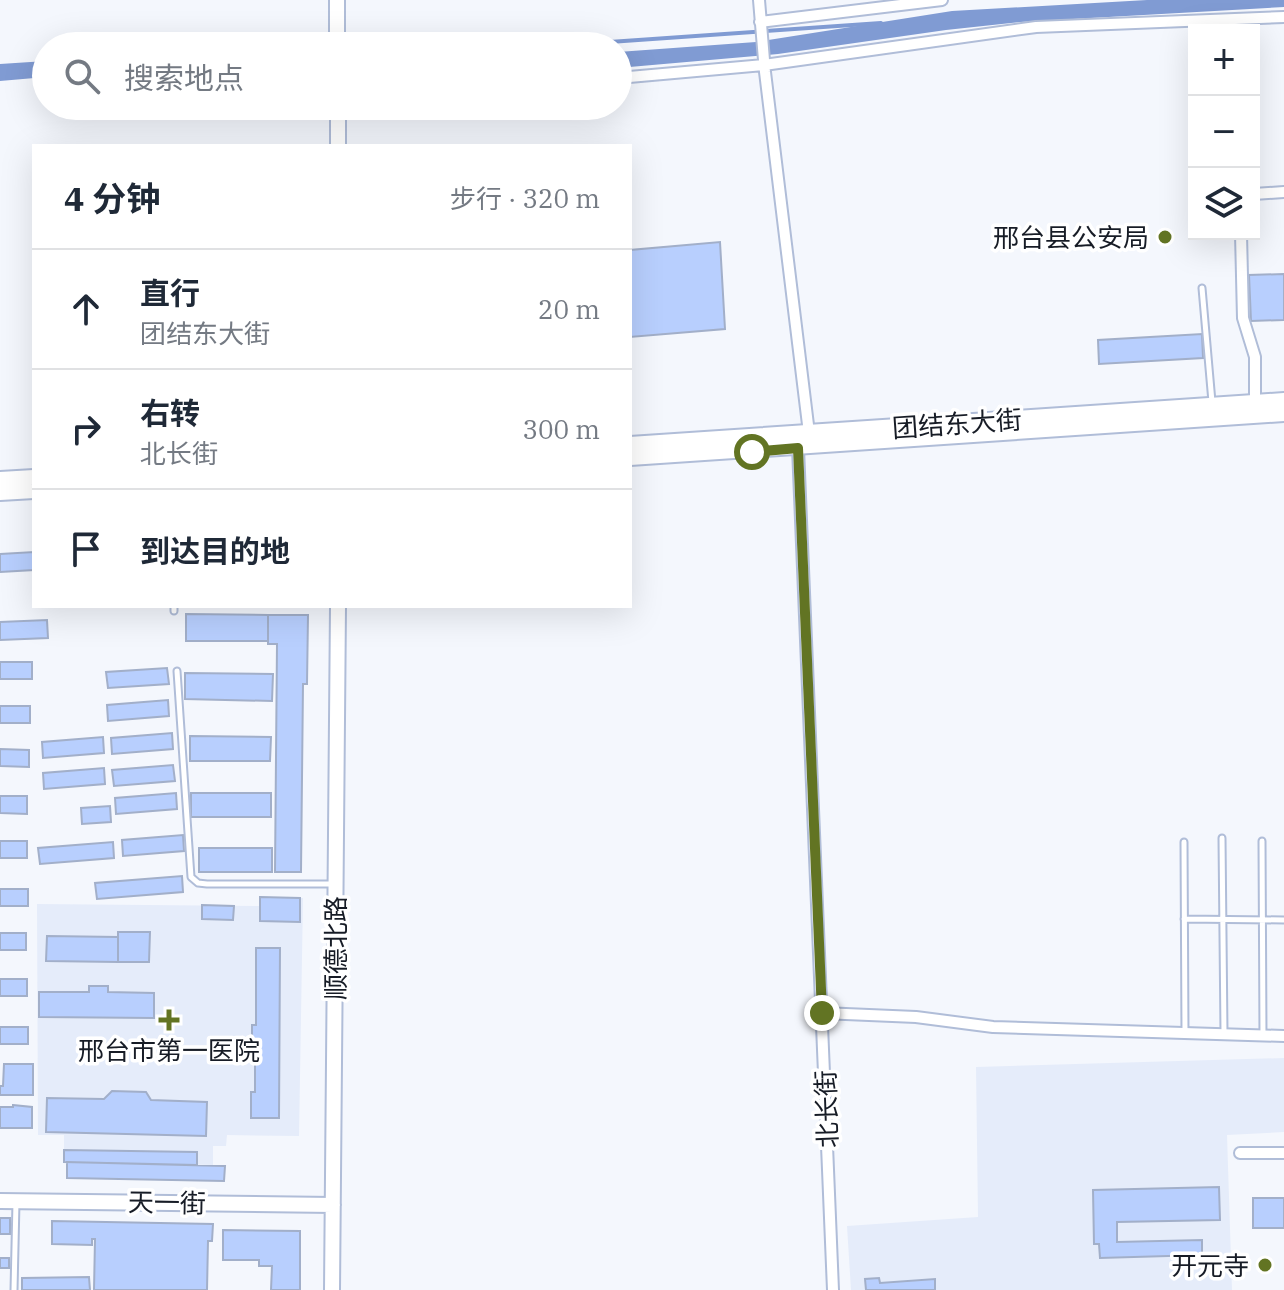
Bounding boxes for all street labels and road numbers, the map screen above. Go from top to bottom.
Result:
street label: 团结东大街 [891,402,1023,444]
street label: 顺德北路 [318,896,352,1000]
street label: 北长街 [808,1069,844,1149]
street label: 天一街 [128,1184,206,1220]

